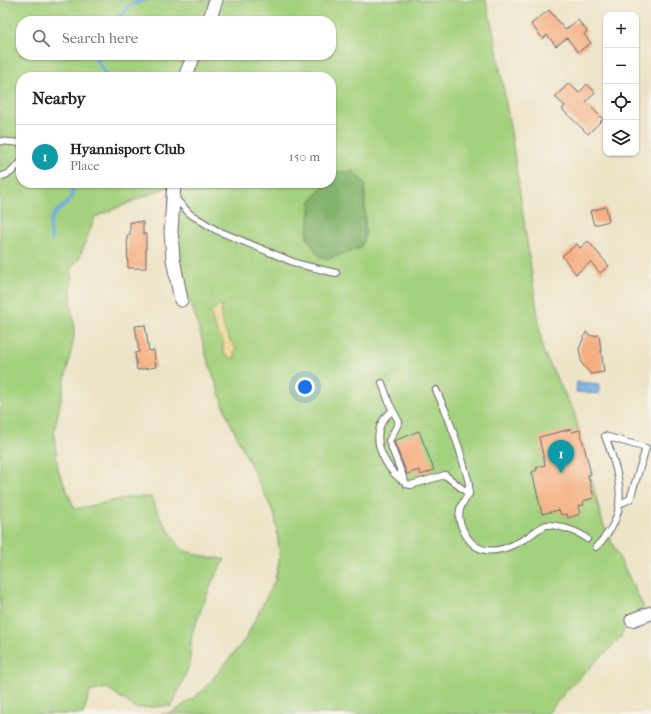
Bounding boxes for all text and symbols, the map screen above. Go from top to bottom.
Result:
map controls [603,12,639,156]
button: + [603,12,639,48]
search box [16,16,336,60]
icon: search [30,27,52,49]
text: Search here [62,29,138,47]
button: − [603,48,639,84]
button: locate [603,84,639,120]
text: Nearby [32,88,86,108]
button: layers [603,120,639,156]
text: Hyannisport Club [70,140,185,158]
text: 1 [43,149,47,164]
text: 150 m [289,149,320,164]
text: Place [70,158,100,173]
your location [295,377,315,397]
pin: 1 [548,440,574,473]

